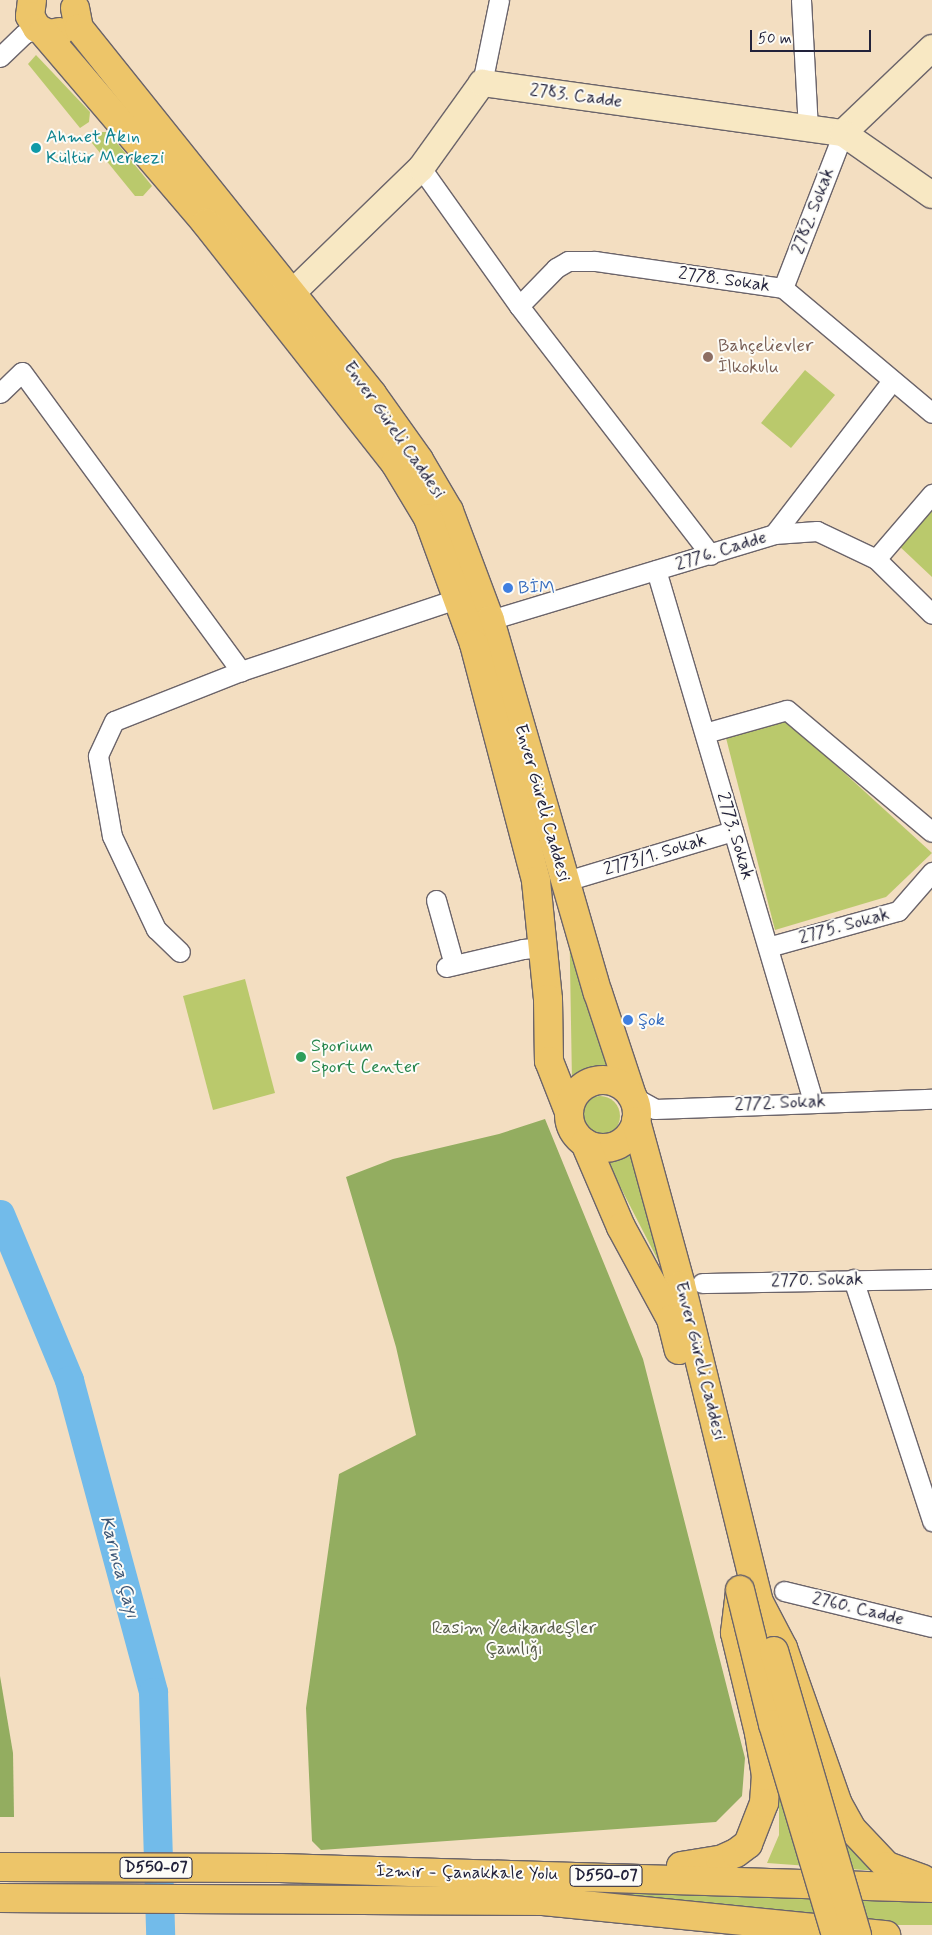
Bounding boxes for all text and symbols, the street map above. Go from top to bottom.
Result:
scale bar [752,20,873,52]
text: 50 m [758,29,792,49]
street label: 2783. Cadde [528,79,624,113]
place label: Ahmet Akın Kültür Merkezi [46,127,161,170]
marker: Ahmet Akın Kültür Merkezi [30,142,42,154]
street label: 2782. Sokak [787,165,839,257]
street label: 2778. Sokak [677,263,771,297]
place label: Bahçelievler İlkokulu [718,336,813,378]
marker: Bahçelievler İlkokulu [702,351,714,363]
street label: Enver Güreli Caddesi [338,357,450,503]
street label: 2776. Cadde [673,527,769,575]
place label: BİM [518,577,555,599]
marker: BİM [502,582,514,594]
street label: Enver Güreli Caddesi [509,722,575,884]
street label: 2773. Sokak [711,790,759,882]
street label: 2773/1. Sokak [601,829,709,881]
street label: 2775. Sokak [796,904,892,948]
place label: Şok [638,1009,665,1031]
marker: Şok [622,1014,634,1026]
place label: Sporium Sport Center [311,1036,416,1078]
marker: Sporium Sport Center [295,1051,307,1063]
street label: 2772. Sokak [734,1091,826,1115]
street label: 2770. Sokak [771,1268,863,1292]
street label: Enver Güreli Caddesi [670,1279,730,1443]
water label: Karınca Çayı [94,1513,144,1621]
street label: 2760. Cadde [810,1587,906,1631]
park label: Rasim Yedikardeşler Çamlığı [430,1618,598,1660]
road number: D550-07 [118,1855,194,1882]
street label: İzmir - Çanakkale Yolu [376,1861,558,1885]
road number: D550-07 [568,1862,644,1890]

